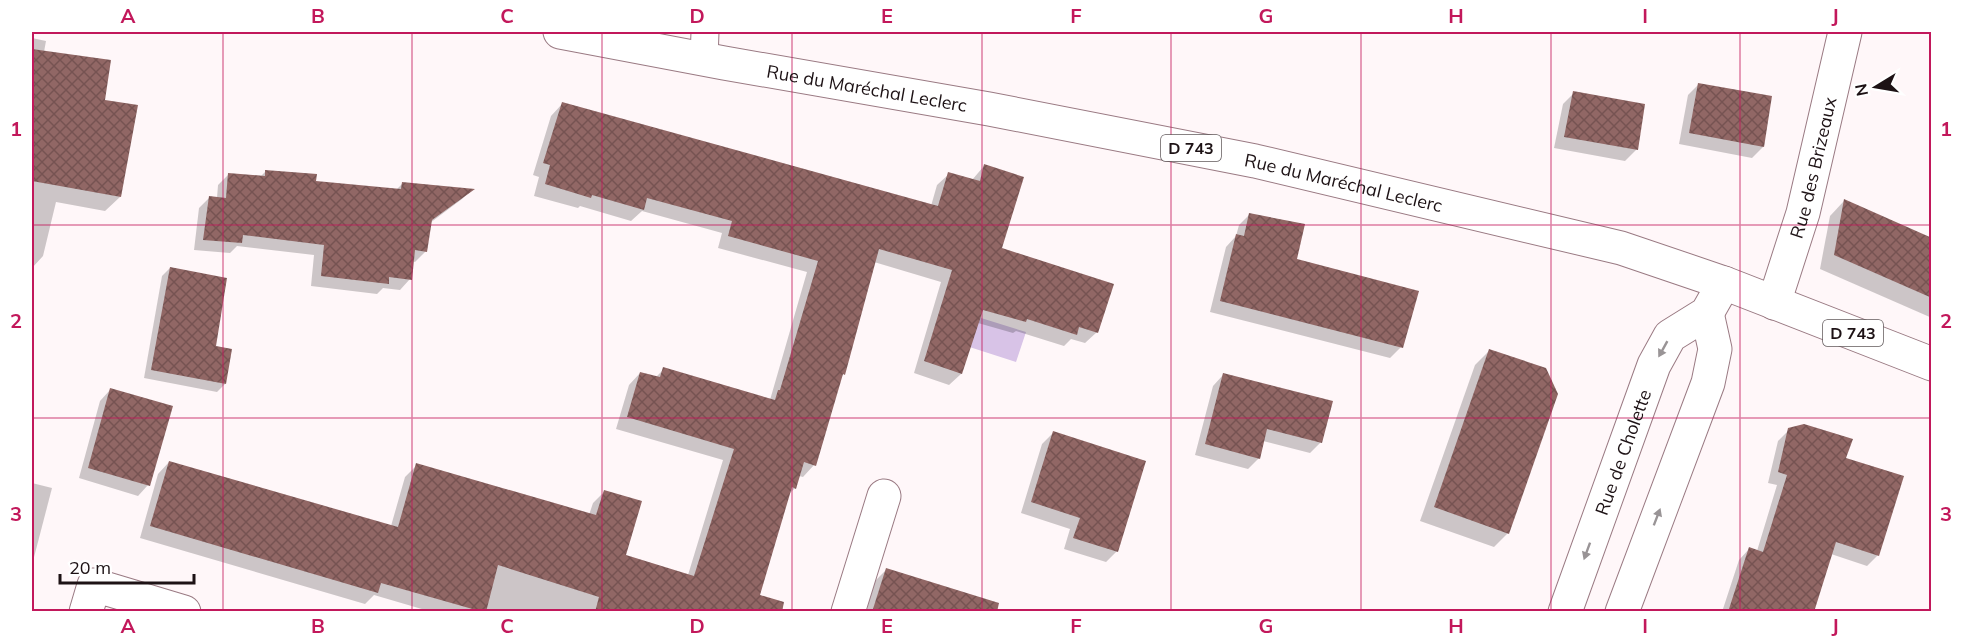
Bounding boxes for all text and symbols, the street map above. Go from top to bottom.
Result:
text: A [121,3,136,28]
text: B [311,3,325,28]
text: C [500,3,514,28]
text: D [689,3,705,28]
text: E [881,3,893,28]
text: F [1070,3,1082,28]
text: G [1259,3,1273,28]
text: H [1448,3,1464,28]
text: I [1642,3,1648,28]
text: J [1831,3,1839,28]
north arrow [1846,57,1906,117]
street label: Rue du Maréchal Leclerc [765,59,969,117]
text: N [1850,82,1872,98]
street label: Rue des Brizeaux [1784,94,1841,241]
text: 1 [10,116,22,141]
text: 1 [1940,116,1952,141]
road number: D 743 [1161,135,1221,161]
street label: Rue du Maréchal Leclerc [1243,148,1445,217]
text: 2 [10,308,22,333]
text: 2 [1940,308,1952,333]
road number: D 743 [1823,320,1883,346]
one-way arrow [1658,341,1668,358]
street label: Rue de Cholette [1589,386,1656,518]
text: 3 [10,501,22,526]
text: 3 [1940,501,1952,526]
one-way arrow [1653,508,1663,526]
one-way arrow [1581,542,1591,560]
scale bar [60,547,194,585]
text: 20 m [69,556,111,579]
text: A [121,613,136,638]
text: B [311,613,325,638]
text: C [500,613,514,638]
text: D [689,613,705,638]
text: E [881,613,893,638]
text: F [1070,613,1082,638]
text: G [1259,613,1273,638]
text: H [1448,613,1464,638]
text: I [1642,613,1648,638]
text: J [1831,613,1839,638]

